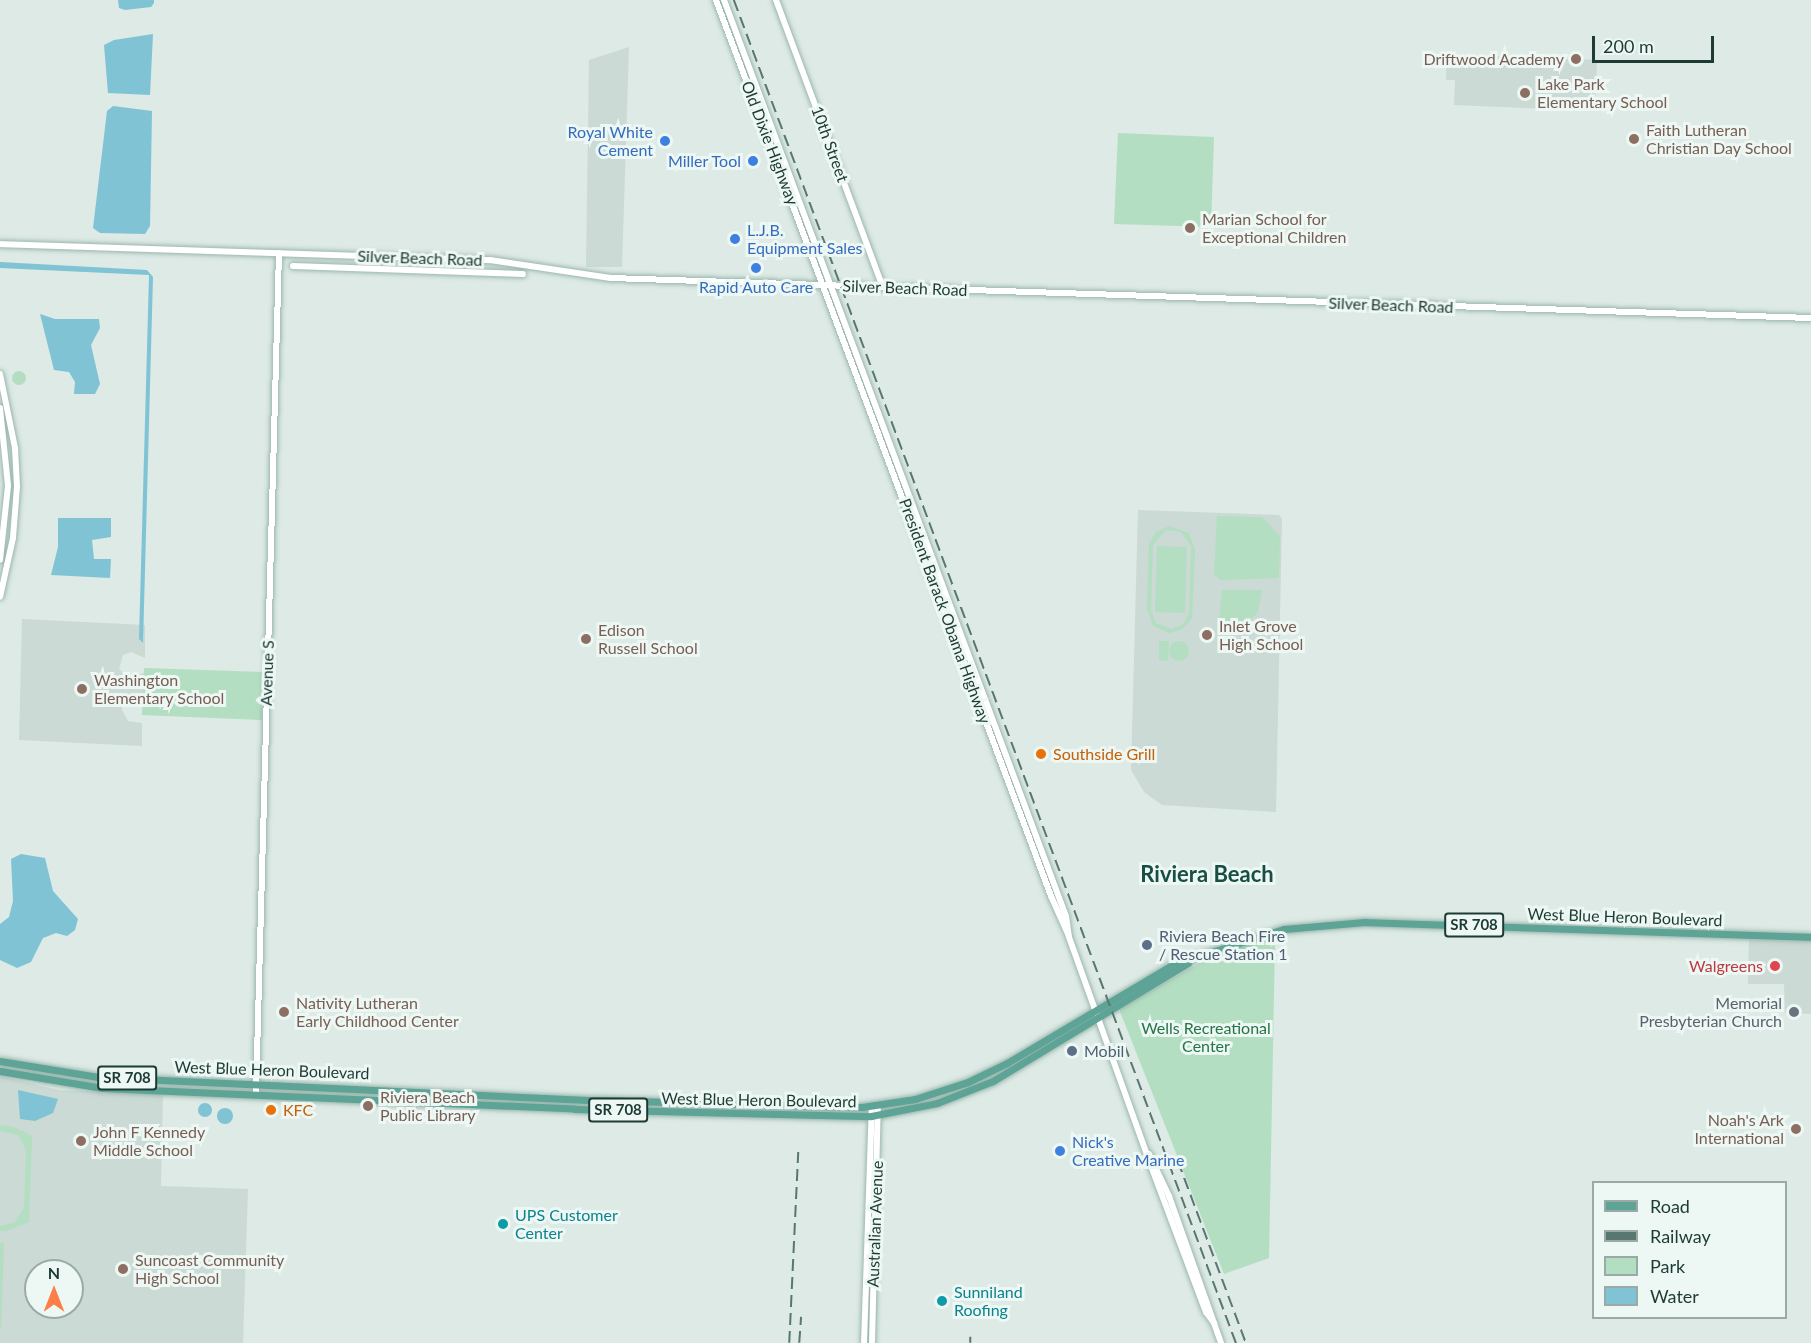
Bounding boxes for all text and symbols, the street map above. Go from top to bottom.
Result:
scale bar [1595,24,1716,62]
text: 200 m [1603,35,1654,57]
place label: Driftwood Academy [1423,49,1564,69]
marker: Driftwood Academy [1569,52,1583,66]
place label: Lake Park Elementary School [1537,74,1668,112]
street label: Old Dixie Highway [738,78,802,208]
marker: Lake Park Elementary School [1518,86,1532,100]
street label: 10th Street [807,103,853,185]
place label: Faith Lutheran Christian Day School [1646,120,1792,158]
place label: Royal White Cement [567,122,653,160]
marker: Faith Lutheran Christian Day School [1627,132,1641,146]
marker: Royal White Cement [658,134,672,148]
place label: Miller Tool [667,151,741,171]
marker: Miller Tool [746,154,760,168]
place label: Marian School for Exceptional Children [1202,209,1346,247]
place label: L.J.B. Equipment Sales [747,220,863,258]
marker: Marian School for Exceptional Children [1183,221,1197,235]
marker: L.J.B. Equipment Sales [728,232,742,246]
street label: Silver Beach Road [357,246,483,270]
marker: Rapid Auto Care [749,261,763,275]
street label: Silver Beach Road [842,276,968,300]
place label: Rapid Auto Care [699,277,813,297]
street label: Silver Beach Road [1328,293,1454,317]
street label: President Barack Obama Highway [895,496,995,726]
place label: Inlet Grove High School [1219,616,1303,654]
place label: Edison Russell School [598,620,698,658]
marker: Inlet Grove High School [1200,628,1214,642]
marker: Edison Russell School [579,632,593,646]
street label: Avenue S [256,640,278,706]
place label: Washington Elementary School [94,670,225,708]
marker: Washington Elementary School [75,682,89,696]
place label: Southside Grill [1053,744,1155,764]
marker: Southside Grill [1034,747,1048,761]
district label: Riviera Beach [1140,861,1274,887]
street label: West Blue Heron Boulevard [1527,904,1723,930]
road number: SR 708 [1444,913,1504,937]
place label: Riviera Beach Fire / Rescue Station 1 [1159,926,1287,964]
marker: Riviera Beach Fire / Rescue Station 1 [1140,938,1154,952]
place label: Walgreens [1689,956,1763,976]
marker: Walgreens [1768,959,1782,973]
place label: Nativity Lutheran Early Childhood Center [296,993,459,1031]
place label: Memorial Presbyterian Church [1639,993,1782,1031]
marker: Nativity Lutheran Early Childhood Center [277,1005,291,1019]
marker: Memorial Presbyterian Church [1787,1005,1801,1019]
park label: Wells Recreational Center [1141,1018,1271,1056]
place label: Mobil [1084,1041,1124,1061]
marker: Mobil [1065,1044,1079,1058]
street label: West Blue Heron Boulevard [174,1057,370,1083]
road number: SR 708 [97,1066,157,1090]
place label: Riviera Beach Public Library [380,1087,476,1125]
street label: West Blue Heron Boulevard [661,1089,857,1111]
road number: SR 708 [588,1098,648,1122]
marker: Riviera Beach Public Library [361,1099,375,1113]
place label: KFC [283,1100,313,1120]
marker: KFC [264,1103,278,1117]
place label: Noah's Ark International [1694,1110,1784,1148]
place label: John F Kennedy Middle School [93,1122,206,1160]
marker: Noah's Ark International [1789,1122,1803,1136]
place label: Nick's Creative Marine [1072,1132,1184,1170]
marker: John F Kennedy Middle School [74,1134,88,1148]
marker: Nick's Creative Marine [1053,1144,1067,1158]
street label: Australian Avenue [863,1160,887,1288]
legend [1592,1181,1787,1319]
text: Road [1650,1195,1690,1217]
place label: UPS Customer Center [515,1205,618,1243]
marker: UPS Customer Center [496,1217,510,1231]
text: Railway [1650,1225,1711,1247]
place label: Suncoast Community High School [135,1250,284,1288]
text: Park [1650,1255,1685,1277]
north arrow [24,1259,84,1319]
marker: Suncoast Community High School [116,1262,130,1276]
text: N [48,1263,60,1282]
place label: Sunniland Roofing [954,1282,1023,1320]
text: Water [1650,1285,1699,1307]
marker: Sunniland Roofing [935,1294,949,1308]

